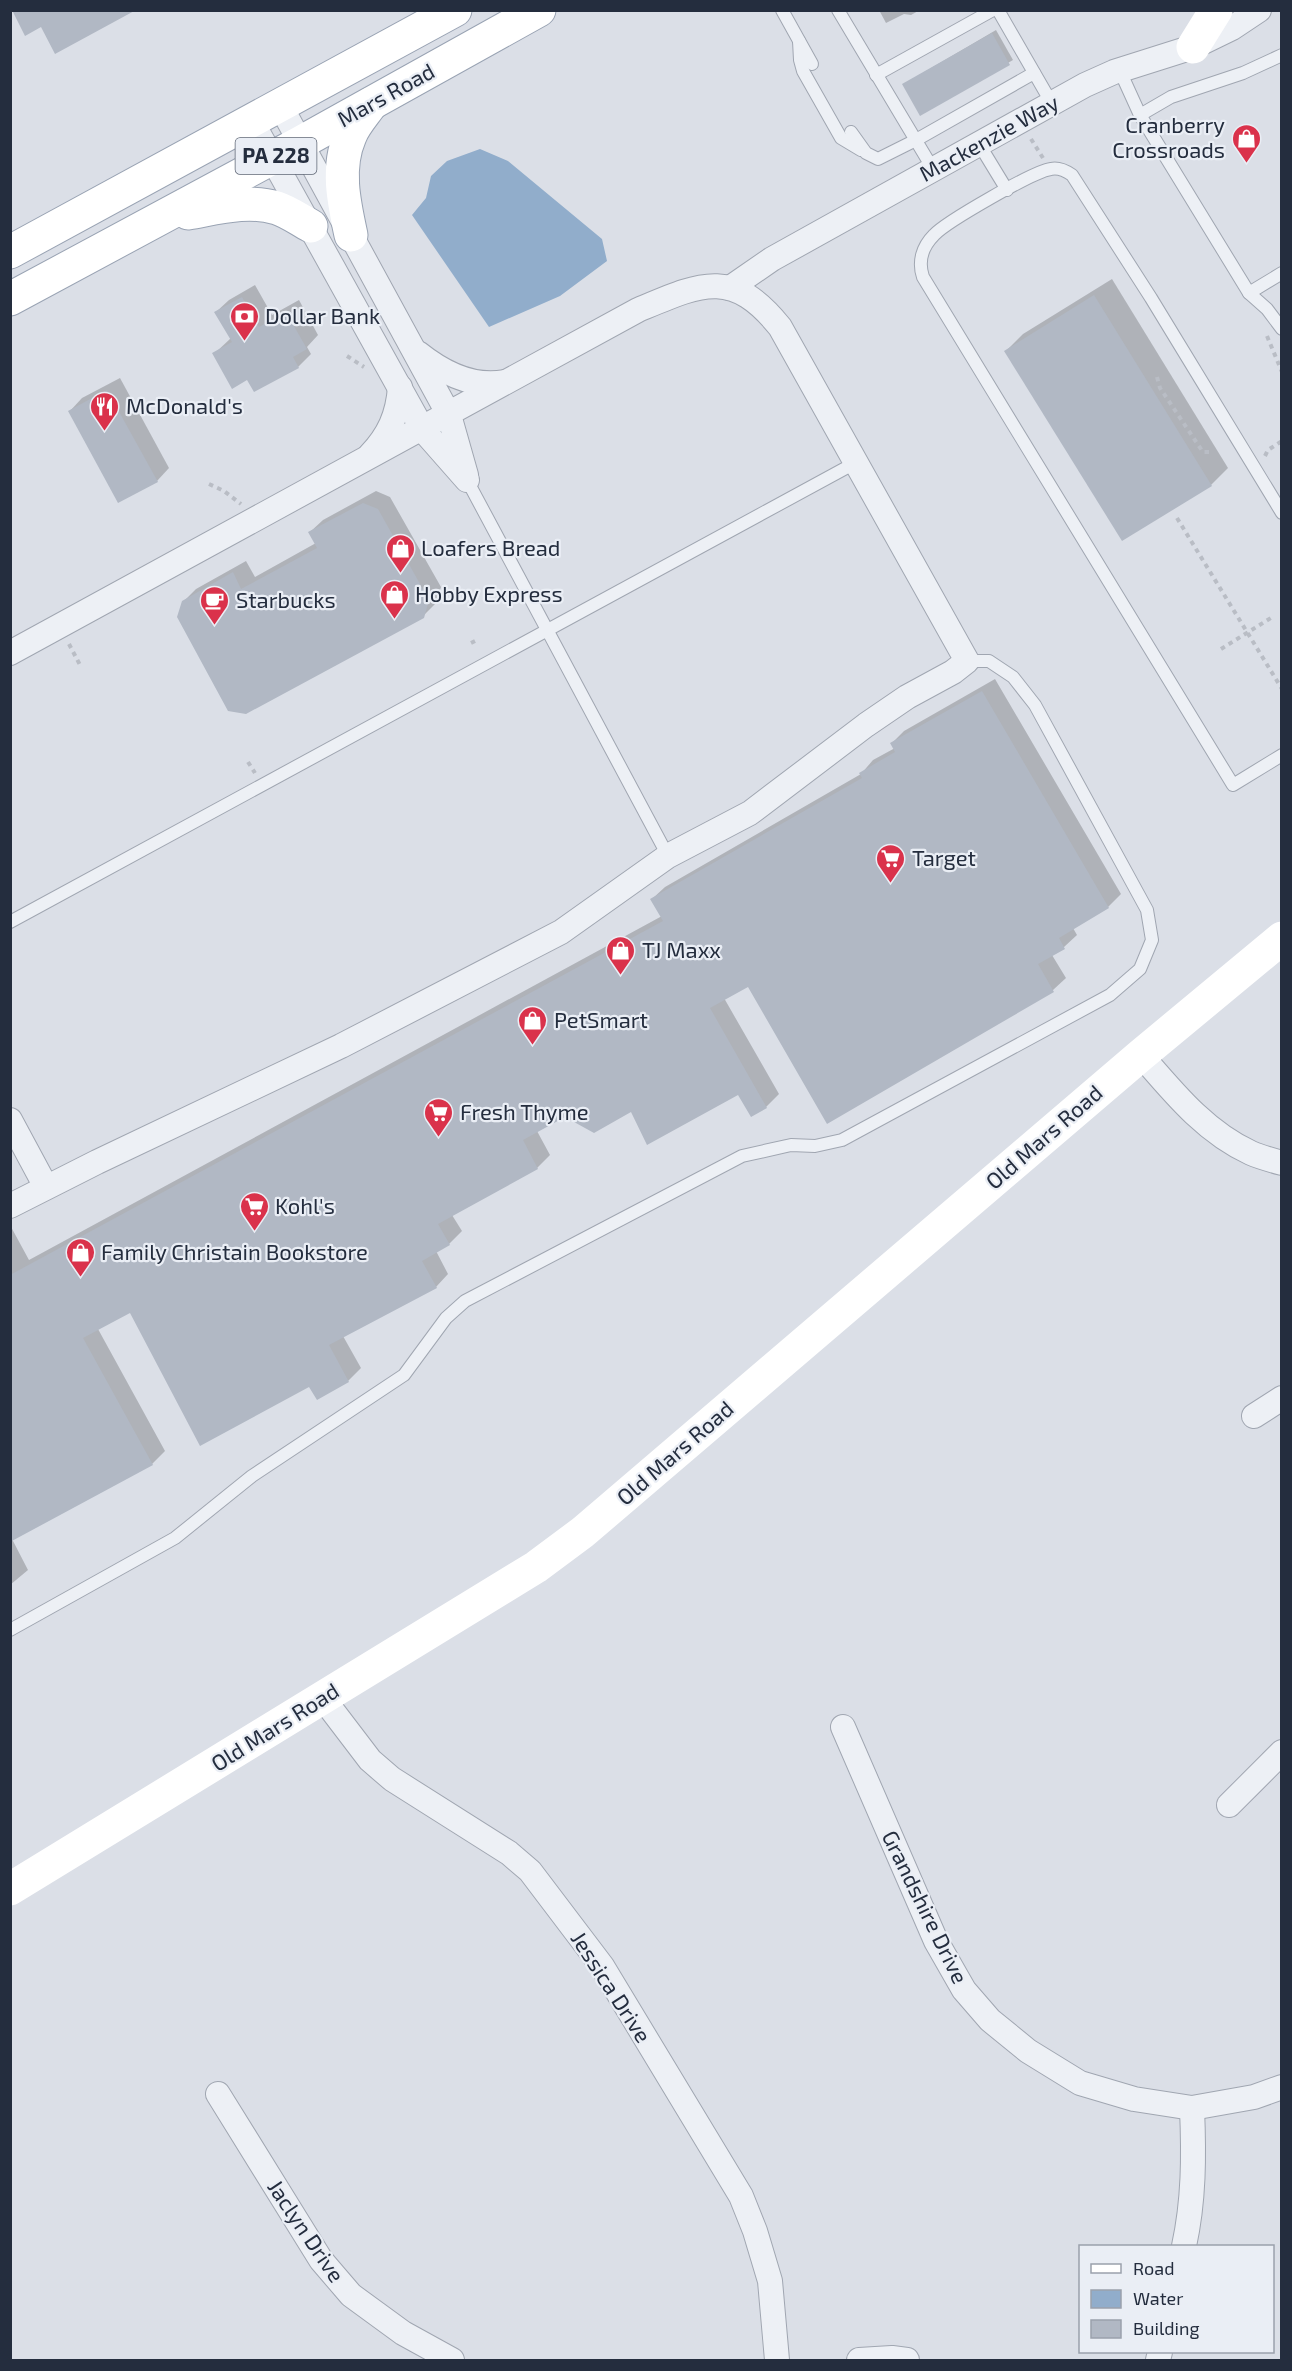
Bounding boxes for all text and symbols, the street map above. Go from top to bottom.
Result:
street label: Mars Road [332,57,439,131]
street label: Mackenzie Way [914,88,1063,186]
place label: Cranberry Crossroads [1112,111,1225,162]
shop icon: Cranberry Crossroads [1230,122,1262,164]
road number: PA 228 [236,138,316,174]
bank icon: Dollar Bank [228,300,260,342]
place label: Dollar Bank [265,302,380,328]
restaurant icon: McDonald's [89,390,121,432]
place label: McDonald's [126,392,243,418]
shop icon: Loafers Bread [384,532,416,574]
place label: Loafers Bread [421,534,560,560]
shop icon: Hobby Express [378,578,410,620]
place label: Hobby Express [415,580,563,606]
cafe icon: Starbucks [199,584,231,626]
place label: Starbucks [236,586,336,612]
supermarket icon: Target [875,842,907,884]
place label: Target [912,844,976,870]
shop icon: TJ Maxx [605,934,637,976]
place label: TJ Maxx [642,936,721,962]
shop icon: PetSmart [517,1004,549,1046]
place label: PetSmart [554,1006,648,1032]
street label: Old Mars Road [980,1079,1107,1194]
supermarket icon: Fresh Thyme [423,1096,455,1138]
place label: Fresh Thyme [460,1098,588,1124]
supermarket icon: Kohl's [238,1190,270,1232]
place label: Kohl's [275,1192,335,1218]
shop icon: Family Christain Bookstore [64,1236,96,1278]
place label: Family Christain Bookstore [101,1238,368,1264]
street label: Old Mars Road [611,1395,738,1510]
street label: Old Mars Road [206,1677,343,1776]
street label: Grandshire Drive [878,1826,974,1987]
street label: Jessica Drive [566,1926,657,2047]
street label: Jaclyn Drive [263,2174,351,2287]
legend [1079,2245,1274,2353]
text: Road [1133,2257,1174,2279]
text: Water [1133,2287,1183,2309]
text: Building [1133,2317,1200,2339]

